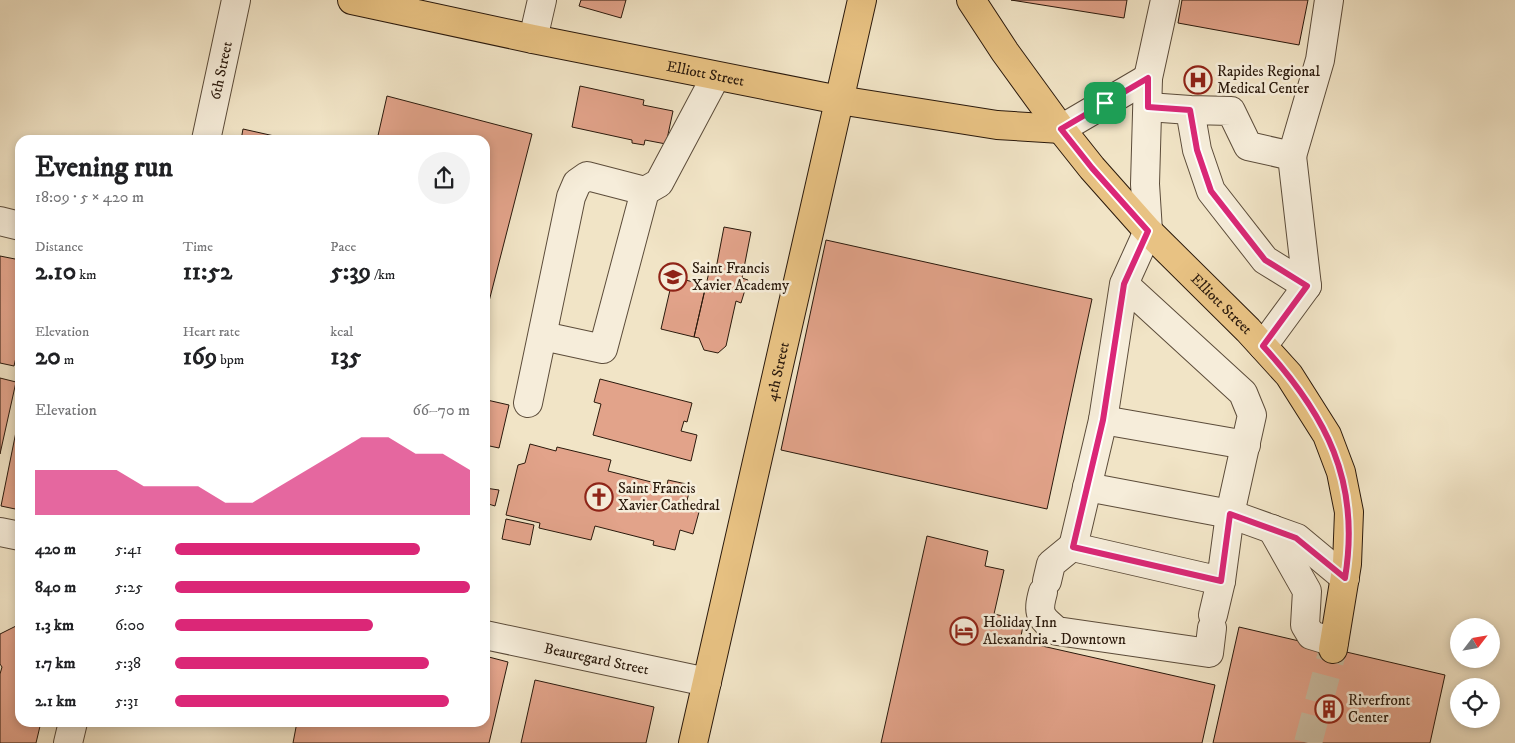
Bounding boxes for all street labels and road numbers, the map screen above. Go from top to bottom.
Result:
street label: 6th Street [205,39,236,102]
street label: Elliott Street [665,56,746,90]
street label: Elliott Street [1187,269,1257,338]
street label: 4th Street [762,340,793,403]
street label: Beauregard Street [542,638,651,679]

